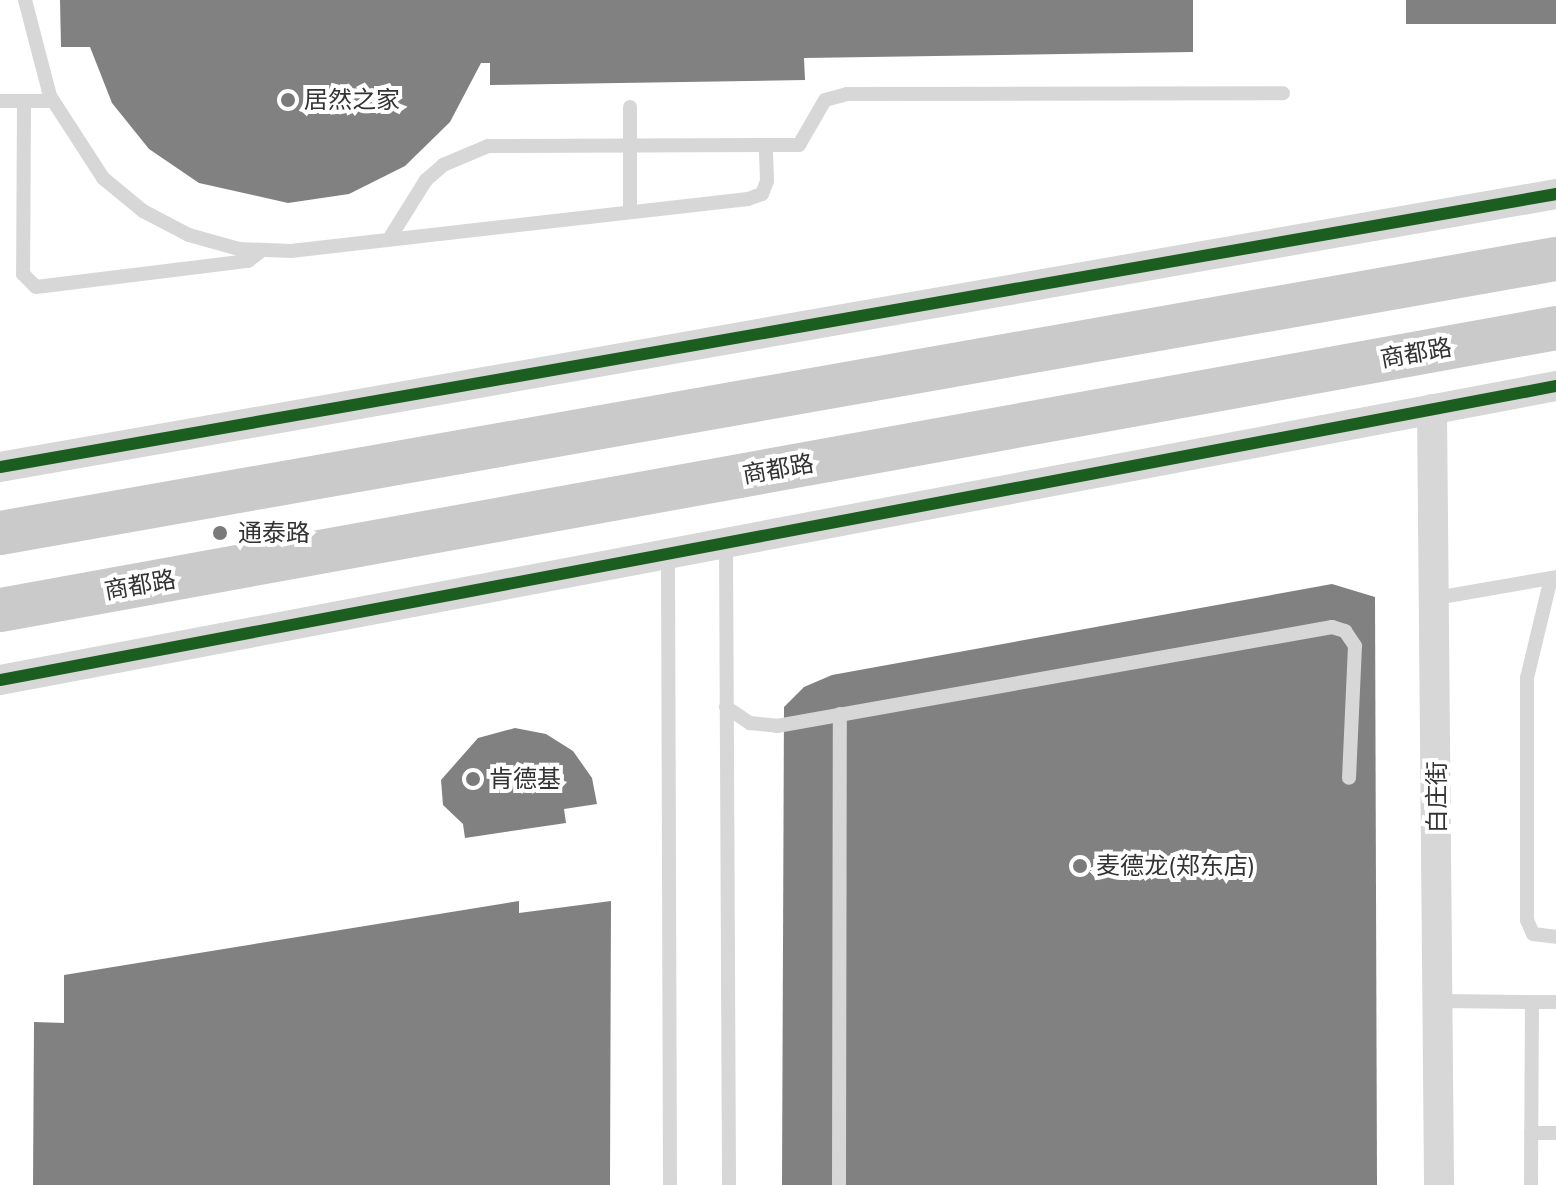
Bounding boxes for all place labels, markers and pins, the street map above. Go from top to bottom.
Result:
place label: 居然之家 [304,86,400,114]
marker: 居然之家 [279,91,297,109]
place label: 通泰路 [238,519,310,547]
marker: 通泰路 [209,522,231,544]
place label: 肯德基 [489,765,561,793]
marker: 肯德基 [464,770,482,788]
place label: 麦德龙(郑东店) [1096,852,1255,880]
marker: 麦德龙(郑东店) [1071,857,1089,875]

